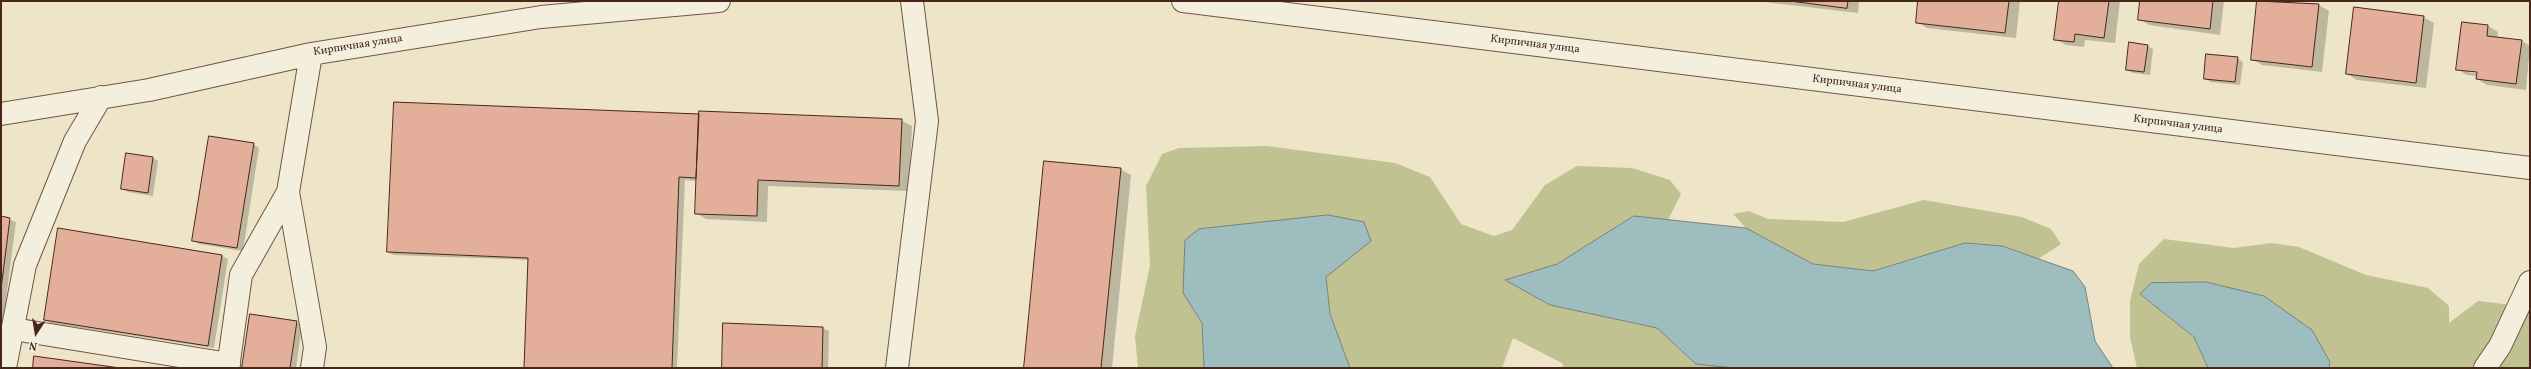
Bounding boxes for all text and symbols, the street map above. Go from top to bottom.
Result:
street label: Кирпичная улица [312,32,404,60]
street label: Кирпичная улица [1489,33,1581,57]
street label: Кирпичная улица [1811,73,1903,97]
street label: Кирпичная улица [2132,113,2224,137]
north arrow [16,313,56,353]
text: N [28,337,39,353]

